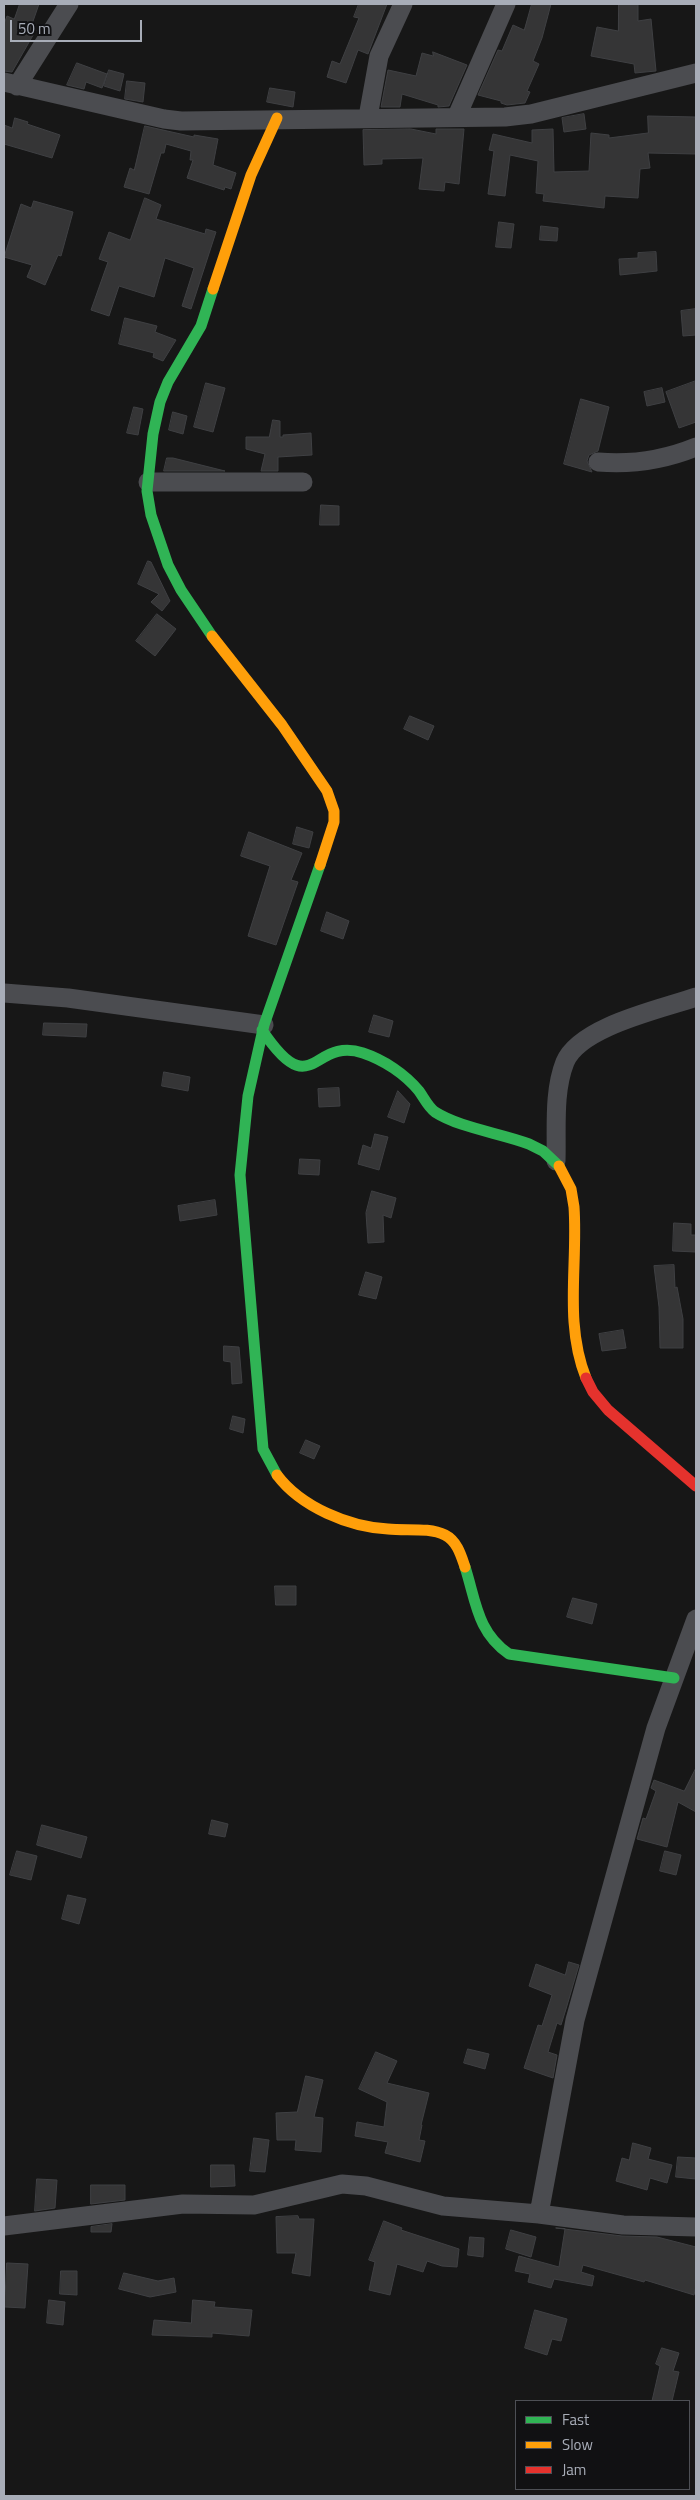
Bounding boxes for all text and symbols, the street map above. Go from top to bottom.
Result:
scale bar [12,10,145,42]
text: 50 m [18,17,51,40]
legend [515,2400,690,2490]
text: Fast [562,2408,589,2431]
text: Slow [562,2433,593,2456]
text: Jam [562,2458,586,2481]

